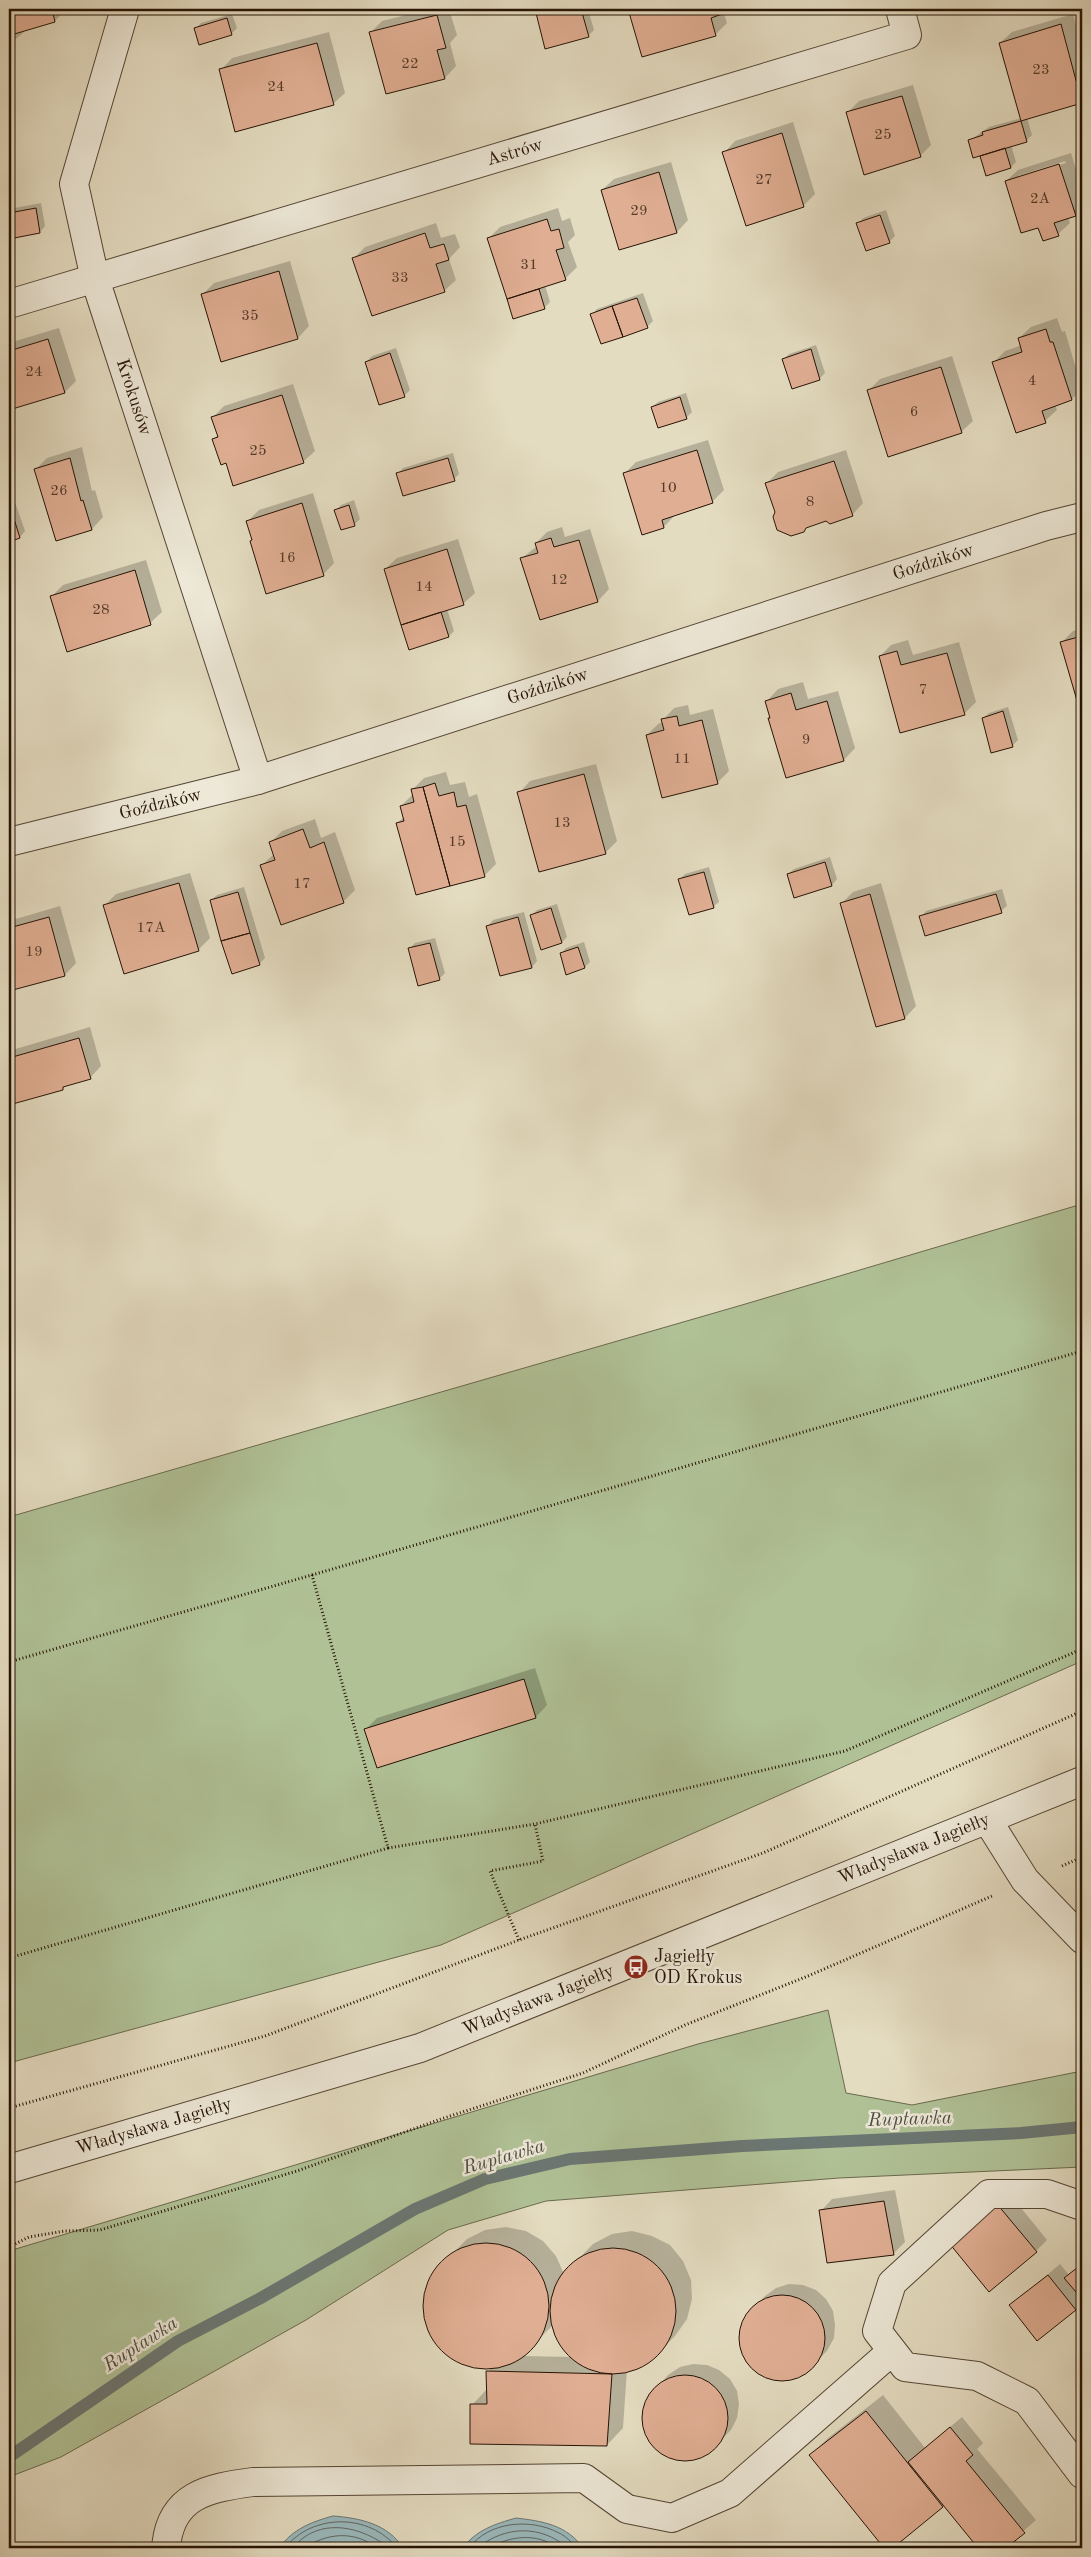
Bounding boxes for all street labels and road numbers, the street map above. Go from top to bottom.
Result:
street label: Astrów [484,136,545,169]
street label: Krokusów [113,357,154,438]
street label: Goździków [890,541,976,584]
street label: Goździków [505,665,590,708]
street label: Goździków [117,785,203,823]
street label: Władysława Jagiełły [836,1810,993,1887]
street label: Władysława Jagiełły [460,1962,617,2039]
street label: Władysława Jagiełły [74,2095,234,2158]

